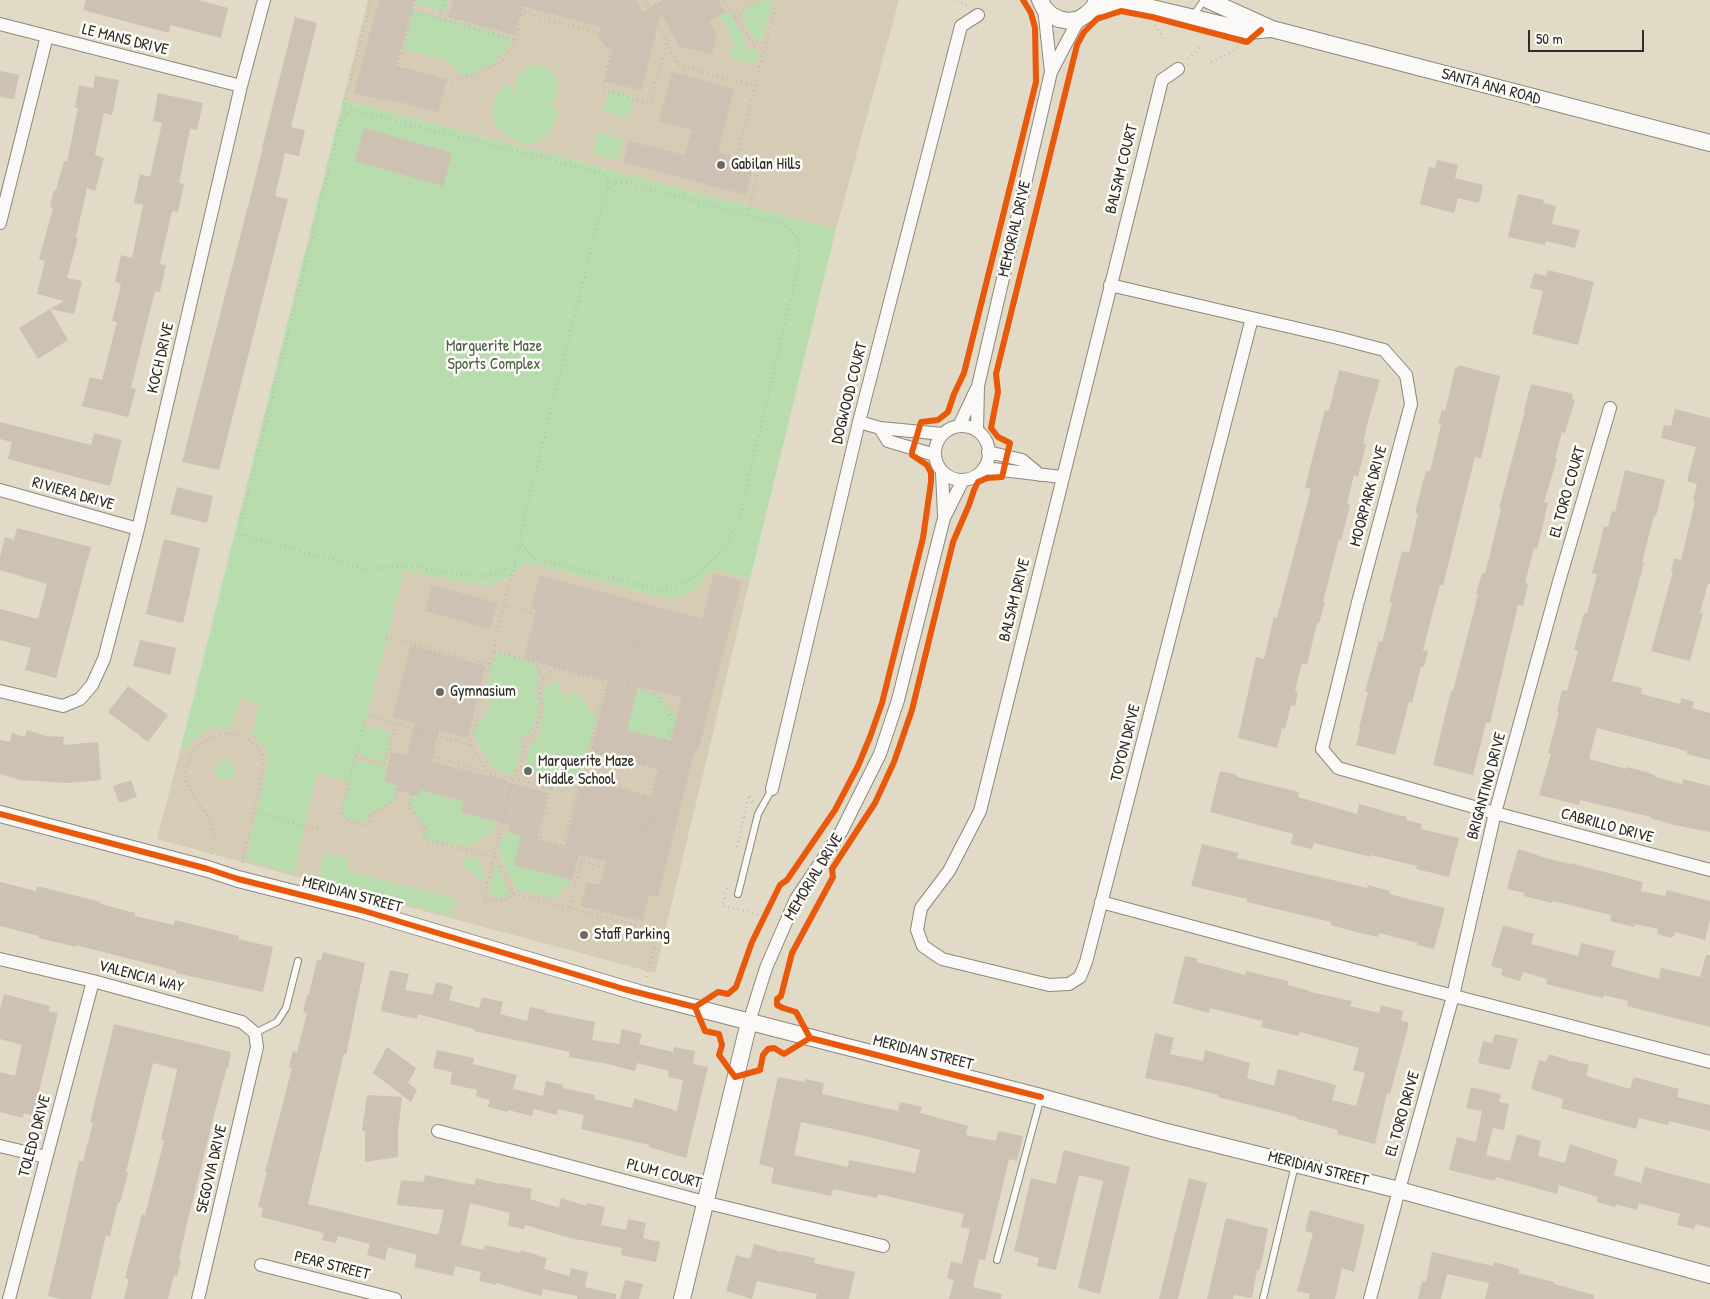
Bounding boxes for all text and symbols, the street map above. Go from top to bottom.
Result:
street label: LE MANS DRIVE [80,20,170,60]
scale bar [1530,20,1646,52]
text: 50 m [1536,28,1563,49]
street label: SANTA ANA ROAD [1439,65,1543,109]
street label: BALSAM COURT [1102,122,1142,216]
place label: Gabilan Hills [731,155,801,175]
marker: Gabilan Hills [715,159,727,171]
street label: MEMORIAL DRIVE [995,179,1035,279]
street label: KOCH DRIVE [144,321,178,395]
park label: Marguerite Maze Sports Complex [446,337,542,375]
street label: DOGWOOD COURT [828,340,872,446]
street label: MOORPARK DRIVE [1346,443,1392,549]
street label: EL TORO COURT [1546,444,1590,540]
street label: RIVIERA DRIVE [30,473,116,515]
street label: BALSAM DRIVE [995,556,1035,644]
place label: Gymnasium [450,682,516,702]
marker: Gymnasium [434,686,446,698]
street label: TOYON DRIVE [1107,702,1145,784]
street label: BRIGANTINO DRIVE [1463,730,1511,842]
place label: Marguerite Maze Middle School [538,752,634,790]
marker: Marguerite Maze Middle School [522,765,534,777]
street label: CABRILLO DRIVE [1559,804,1655,848]
street label: MEMORIAL DRIVE [780,830,848,924]
street label: MERIDIAN STREET [300,872,404,918]
place label: Staff Parking [594,925,670,945]
marker: Staff Parking [578,929,590,941]
street label: VALENCIA WAY [96,956,186,998]
street label: MERIDIAN STREET [871,1031,975,1075]
street label: EL TORO DRIVE [1382,1069,1424,1159]
street label: TOLEDO DRIVE [15,1093,55,1179]
street label: SEGOVIA DRIVE [193,1123,231,1215]
street label: MERIDIAN STREET [1266,1147,1370,1191]
street label: PLUM COURT [624,1155,704,1193]
street label: PEAR STREET [292,1247,372,1285]

